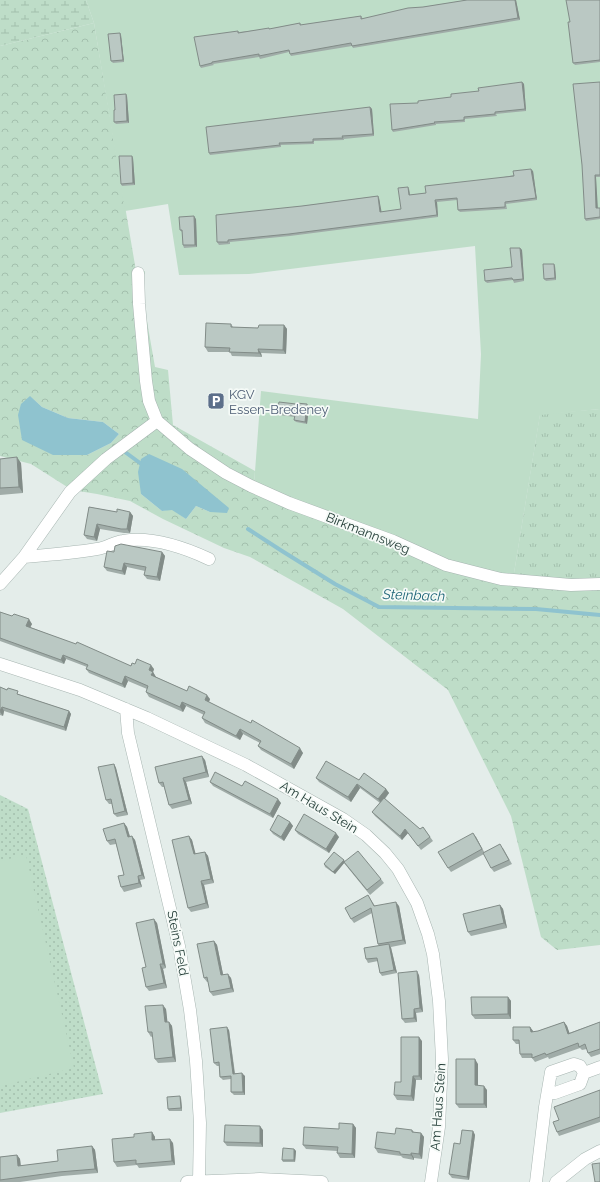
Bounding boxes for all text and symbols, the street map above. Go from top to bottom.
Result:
place label: KGV Essen-Bredeney [229,387,329,417]
parking icon: KGV Essen-Bredeney [206,391,226,411]
street label: Birkmannsweg [324,509,412,557]
water label: Steinbach [381,586,446,604]
street label: Am Haus Stein [277,778,361,836]
street label: Steins Feld [164,909,192,977]
street label: Am Haus Stein [427,1063,449,1151]

